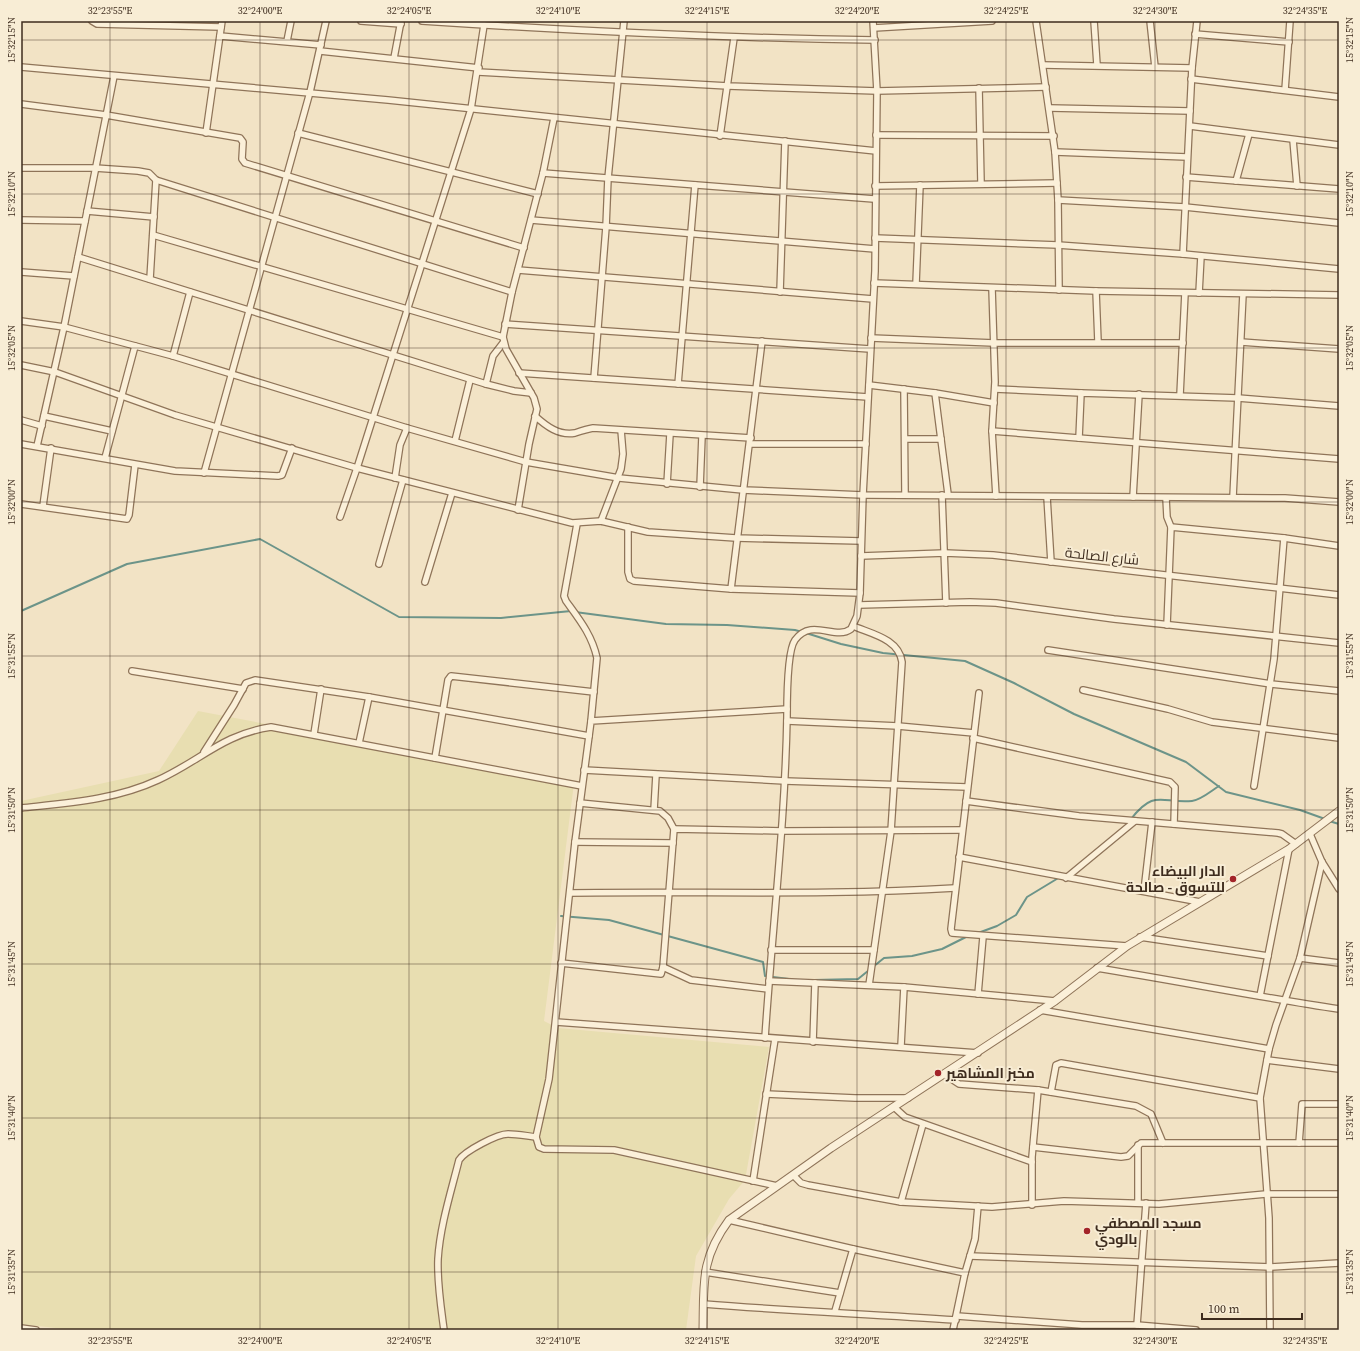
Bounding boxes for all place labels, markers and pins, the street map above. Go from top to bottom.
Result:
place label: الدار البيضاء للتسوق - صالحة [1126,861,1225,897]
marker: الدار البيضاء للتسوق - صالحة [1228,874,1238,884]
place label: مخبز المشاهير [945,1063,1035,1083]
marker: مخبز المشاهير [933,1068,943,1078]
place label: مسجد المصطفي بالودي [1095,1213,1201,1250]
marker: مسجد المصطفي بالودي [1082,1226,1092,1236]

